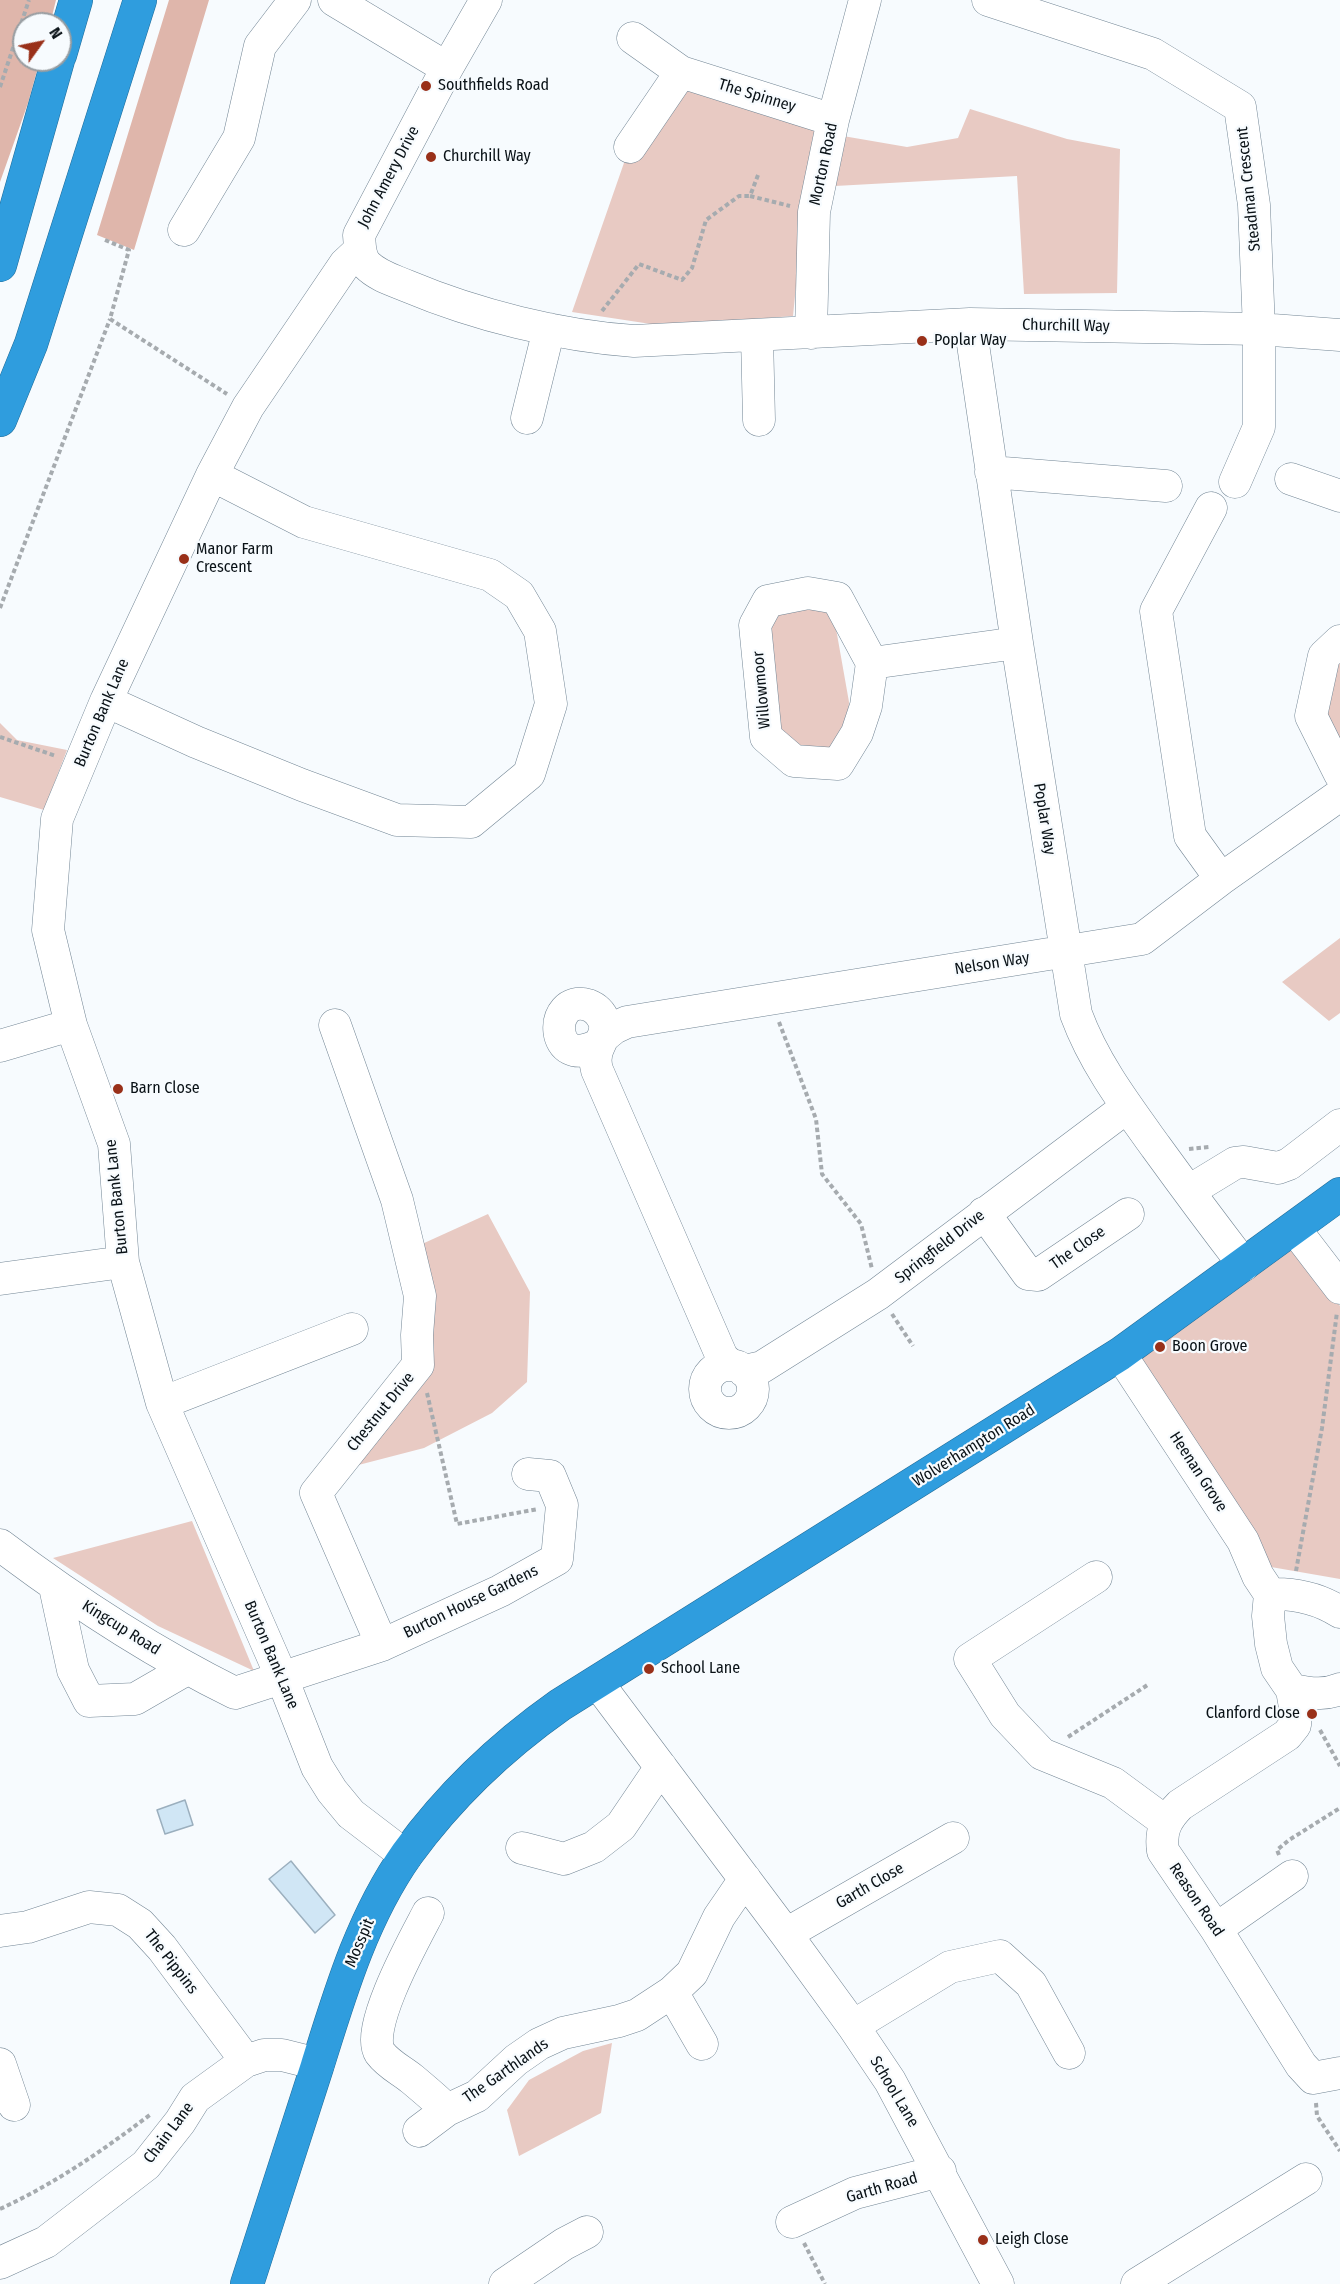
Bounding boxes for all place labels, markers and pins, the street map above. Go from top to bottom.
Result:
place label: Southfields Road [438,76,549,96]
marker: Southfields Road [419,79,433,93]
place label: Churchill Way [443,147,531,167]
marker: Churchill Way [424,150,438,164]
place label: Poplar Way [934,331,1006,351]
marker: Poplar Way [915,334,929,348]
place label: Manor Farm Crescent [196,540,273,578]
marker: Manor Farm Crescent [177,552,191,566]
place label: Barn Close [130,1079,200,1099]
marker: Barn Close [111,1082,125,1096]
place label: Boon Grove [1172,1337,1247,1357]
marker: Boon Grove [1153,1340,1167,1354]
place label: School Lane [661,1659,740,1679]
marker: School Lane [642,1662,656,1676]
place label: Clanford Close [1206,1704,1300,1724]
marker: Clanford Close [1305,1707,1319,1721]
place label: Leigh Close [995,2230,1069,2250]
marker: Leigh Close [976,2233,990,2247]

